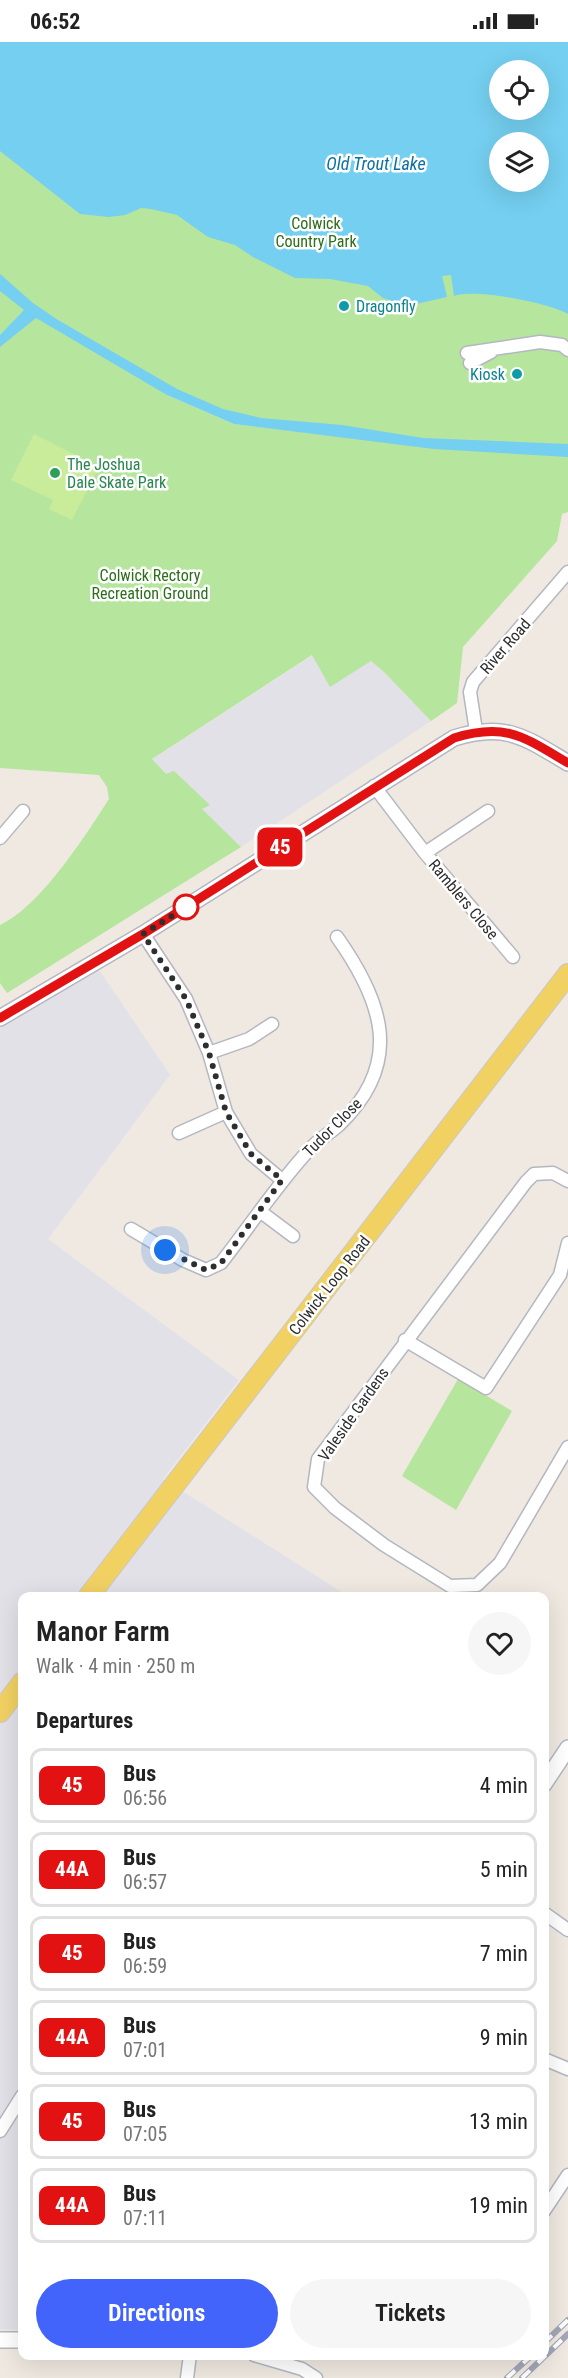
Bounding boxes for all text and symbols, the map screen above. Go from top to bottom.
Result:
text: 06:52 [30,9,81,34]
map controls [489,60,549,192]
button: locate [489,60,549,120]
button: layers [489,132,549,192]
water label: Old Trout Lake [326,153,426,174]
park label: Colwick Country Park [275,214,357,251]
place label: Dragonfly [356,297,416,316]
marker: Dragonfly [337,299,351,313]
place label: Kiosk [470,365,506,384]
marker: Kiosk [510,367,524,381]
place label: The Joshua Dale Skate Park [67,455,167,492]
marker: The Joshua Dale Skate Park [48,466,62,480]
park label: Colwick Rectory Recreation Ground [92,566,208,603]
street label: River Road [476,615,535,678]
line badge: 45 [253,828,307,866]
text: 45 [269,835,291,859]
street label: Ramblers Close [425,855,503,943]
unlabelled marker [173,894,199,920]
street label: Tudor Close [299,1094,366,1161]
street label: Colwick Loop Road [285,1232,374,1339]
your location [150,1235,180,1265]
street label: Valeside Gardens [314,1364,393,1465]
button: heart [468,1612,531,1675]
text: Manor Farm [36,1615,170,1648]
text: Walk · 4 min · 250 m [36,1654,195,1678]
text: Departures [36,1708,133,1733]
text: Bus [123,1761,156,1786]
text: 45 [61,1773,83,1797]
text: 4 min [480,1773,528,1798]
text: 06:56 [123,1786,167,1810]
text: Bus [123,1845,156,1870]
text: 44A [55,1857,89,1881]
text: 5 min [480,1857,528,1882]
text: 06:57 [123,1870,167,1894]
text: Bus [123,1929,156,1954]
text: 45 [61,1941,83,1965]
text: 7 min [480,1941,528,1966]
text: 06:59 [123,1954,167,1978]
text: Bus [123,2013,156,2038]
text: 44A [55,2025,89,2049]
text: 9 min [480,2025,528,2050]
text: 07:01 [123,2038,167,2062]
text: Bus [123,2097,156,2122]
text: 45 [61,2109,83,2133]
text: 13 min [469,2109,528,2134]
text: 07:05 [123,2122,167,2146]
text: Bus [123,2181,156,2206]
text: 44A [55,2193,89,2217]
text: 19 min [469,2193,528,2218]
text: 07:11 [123,2206,167,2230]
button: Directions [36,2279,278,2348]
button: Tickets [290,2279,531,2348]

